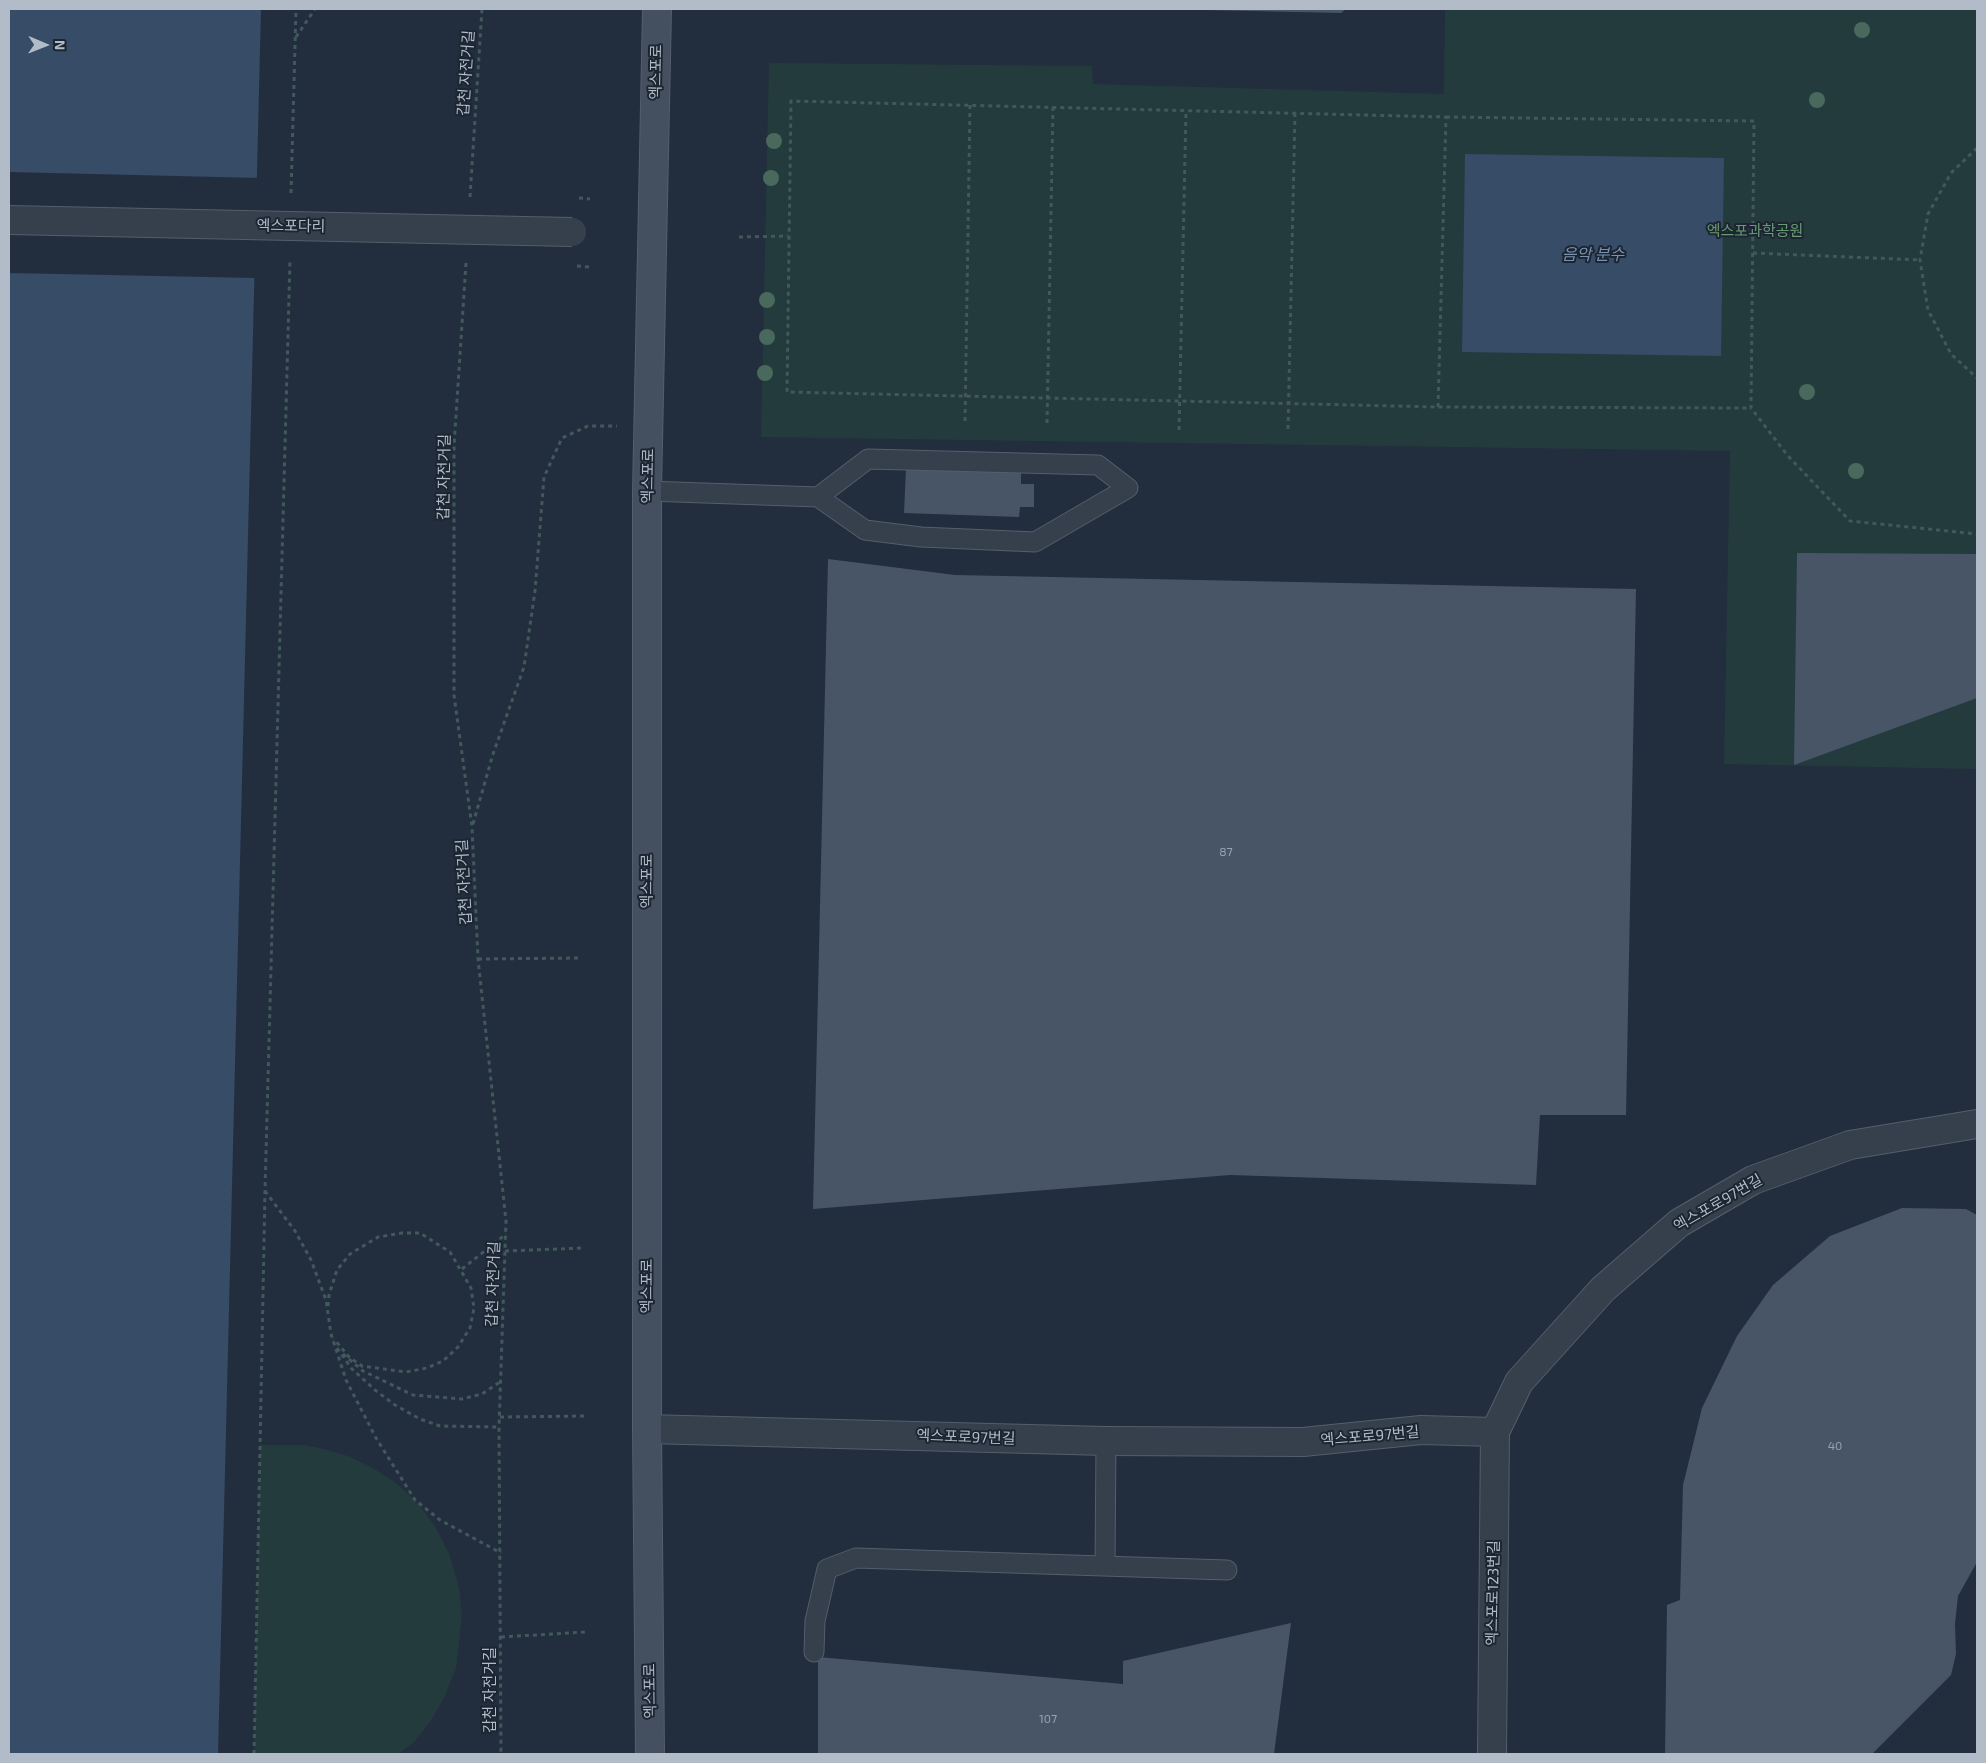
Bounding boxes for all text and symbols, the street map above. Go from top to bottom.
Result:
north arrow [20,20,70,70]
street label: 갑천 자전거길 [454,29,478,117]
text: N [52,40,69,50]
street label: 엑스포로 [647,44,665,100]
street label: 엑스포다리 [256,216,326,236]
park label: 엑스포과학공원 [1707,222,1803,240]
water label: 음악 분수 [1562,245,1624,265]
street label: 갑천 자전거길 [434,434,454,520]
street label: 엑스포로 [639,448,657,504]
street label: 갑천 자전거길 [453,839,475,925]
house number: 87 [1219,845,1233,859]
street label: 엑스포로 [638,853,656,909]
street label: 엑스포로97번길 [1671,1170,1765,1236]
street label: 갑천 자전거길 [483,1241,503,1327]
street label: 엑스포로 [638,1258,656,1314]
street label: 엑스포로97번길 [1320,1423,1420,1449]
street label: 엑스포로97번길 [916,1426,1016,1448]
house number: 40 [1828,1439,1842,1453]
street label: 엑스포로123번길 [1483,1540,1503,1646]
street label: 갑천 자전거길 [481,1647,499,1733]
street label: 엑스포로 [641,1663,659,1719]
house number: 107 [1039,1712,1057,1726]

